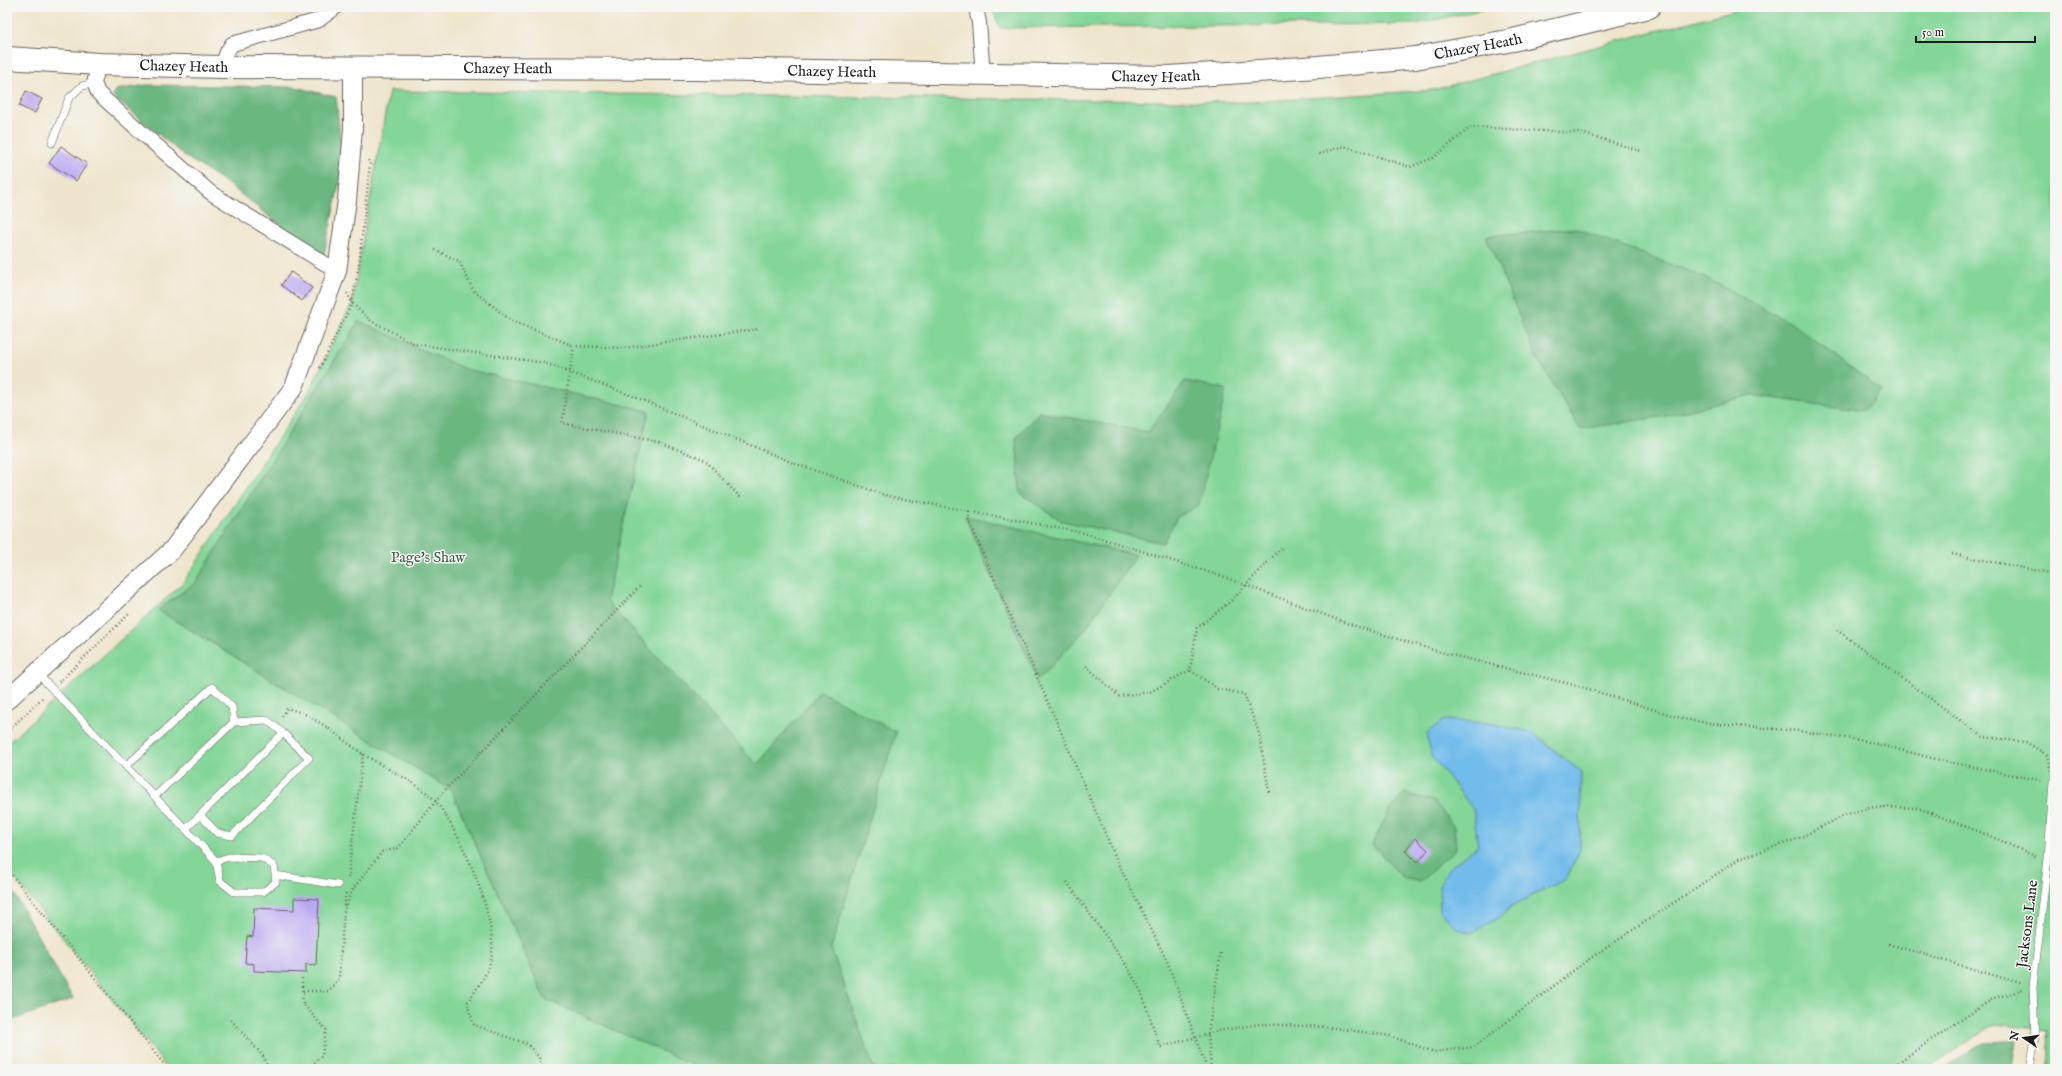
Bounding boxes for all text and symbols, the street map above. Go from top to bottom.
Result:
scale bar [1916,18,2035,44]
text: 50 m [1922,25,1944,40]
street label: Chazey Heath [1433,29,1524,64]
street label: Chazey Heath [139,56,228,77]
street label: Chazey Heath [463,59,552,78]
street label: Chazey Heath [787,62,876,82]
street label: Chazey Heath [1111,66,1201,87]
park label: Page's Shaw [391,548,466,567]
street label: Jacksons Lane [2012,879,2042,971]
north arrow [2004,1018,2044,1058]
text: N [2007,1029,2023,1043]

